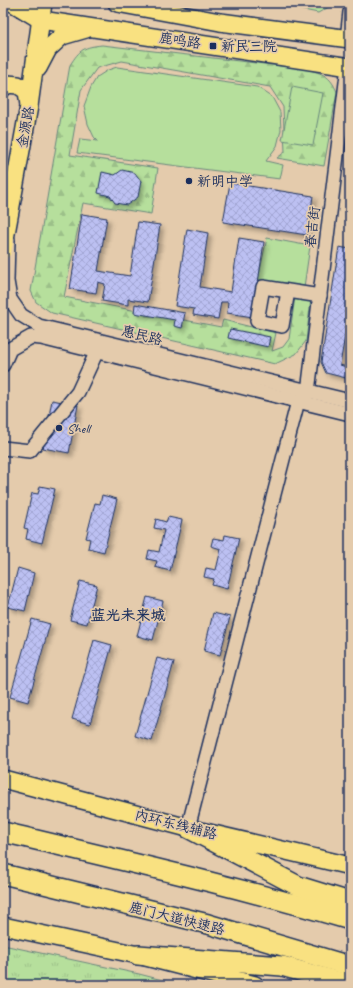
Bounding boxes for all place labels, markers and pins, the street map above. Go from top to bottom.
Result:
place label: 新民三院 [221,38,277,55]
marker: 新民三院 [208,41,218,51]
place label: 新明中学 [197,173,253,190]
marker: 新明中学 [184,176,194,186]
place label: Shell [67,420,92,437]
marker: Shell [54,423,64,433]

